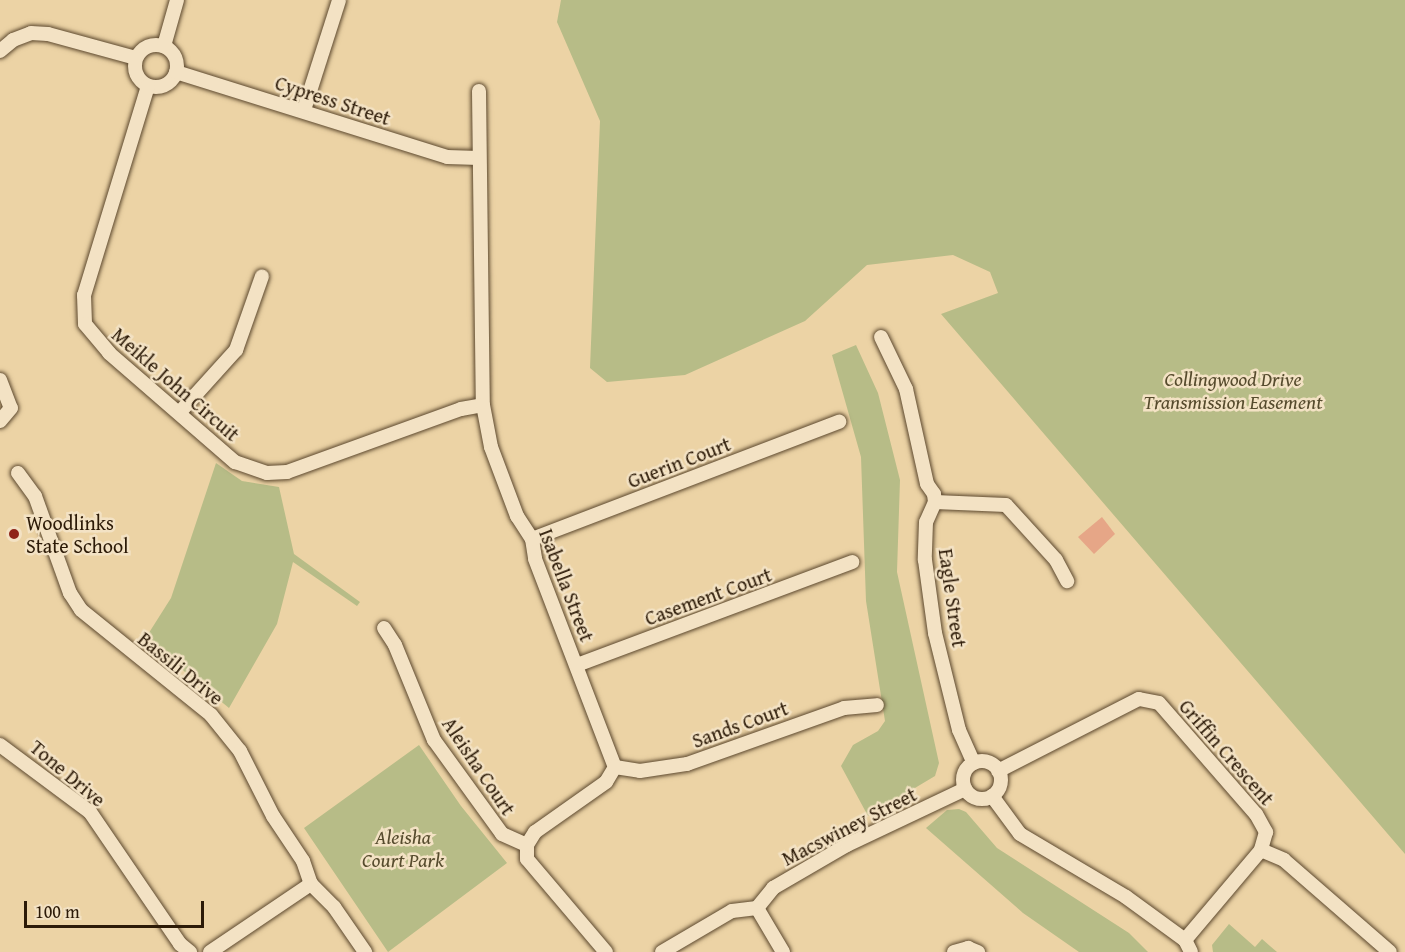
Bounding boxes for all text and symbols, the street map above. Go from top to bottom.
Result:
street label: Cypress Street [272,70,394,130]
street label: Meikle John Circuit [107,322,245,446]
park label: Collingwood Drive Transmission Easement [1143,366,1323,413]
street label: Guerin Court [624,431,734,493]
place label: Woodlinks State School [26,510,129,557]
street label: Isabella Street [534,525,600,645]
marker: Woodlinks State School [7,527,21,541]
street label: Eagle Street [934,547,972,649]
street label: Casement Court [641,562,775,630]
street label: Bassili Drive [134,626,228,710]
street label: Griffin Crescent [1175,694,1279,810]
street label: Sands Court [689,696,791,752]
street label: Aleisha Court [437,712,521,820]
street label: Tone Drive [26,735,110,811]
street label: Macswiney Street [778,782,920,870]
park label: Aleisha Court Park [362,824,444,871]
scale bar [27,889,207,927]
text: 100 m [35,898,80,925]

